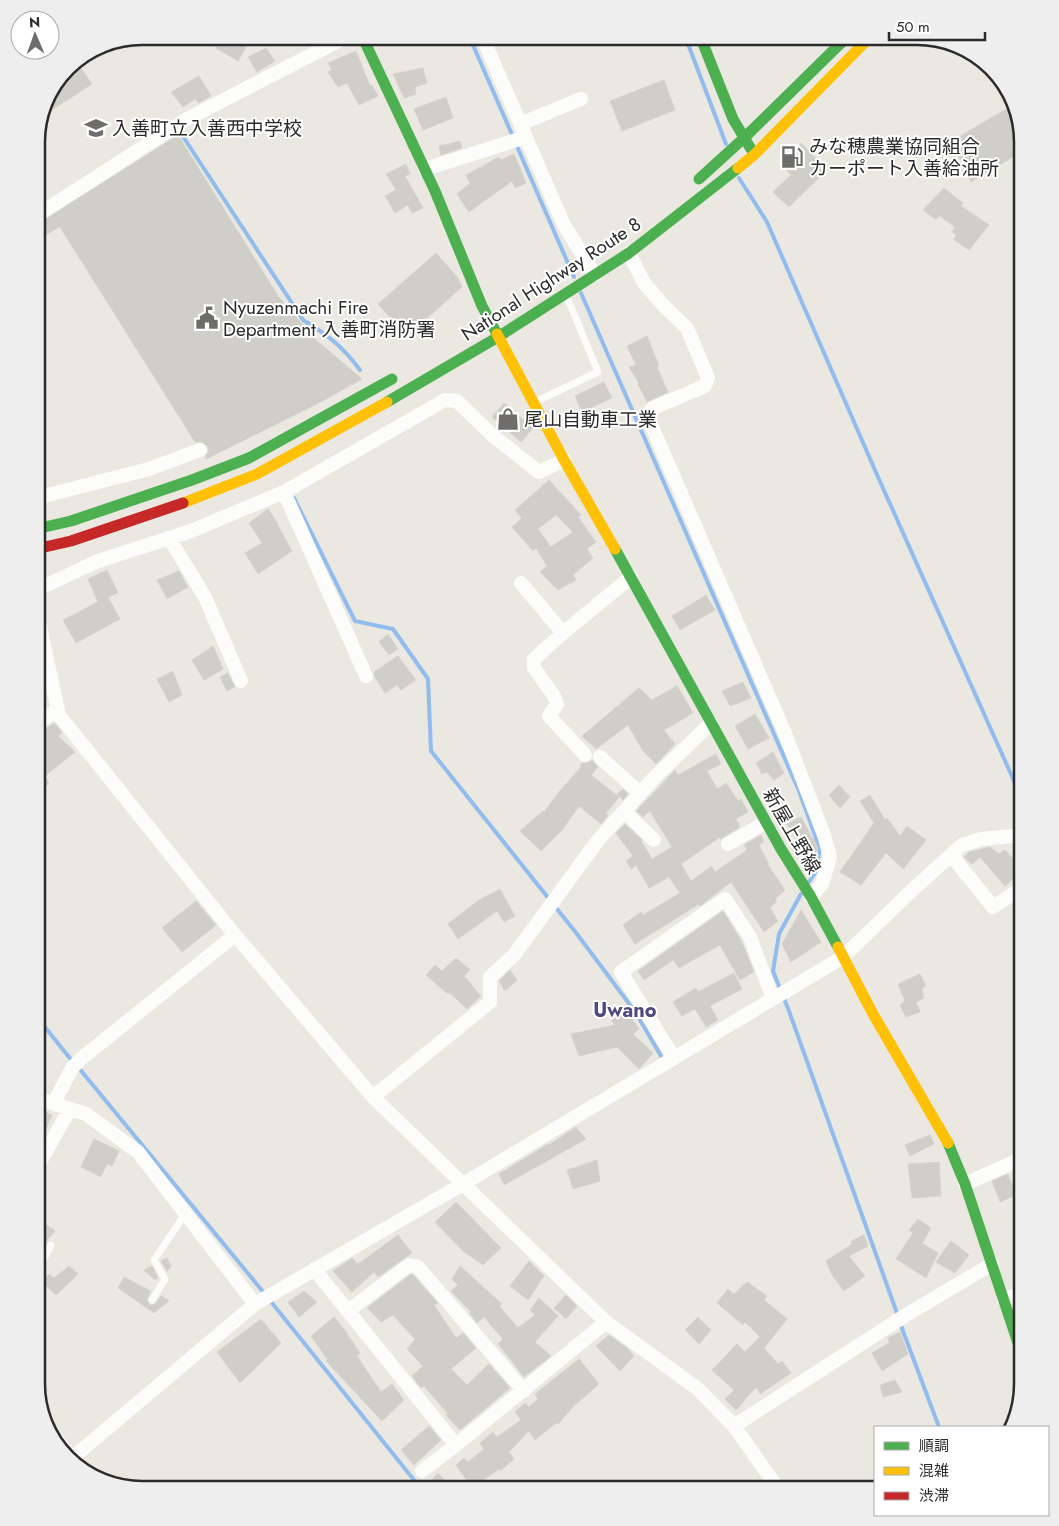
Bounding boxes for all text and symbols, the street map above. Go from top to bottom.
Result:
north arrow [10,10,60,60]
scale bar [889,10,985,42]
text: N [29,12,40,32]
text: 50 m [896,16,930,38]
school or university icon: 入善町立入善西中学校 [83,115,109,141]
place label: 入善町立入善西中学校 [112,115,302,142]
place label: みな穂農業協同組合 カーポート入善給油所 [809,133,999,182]
fuel station icon: みな穂農業協同組合 カーポート入善給油所 [779,144,805,170]
street label: National Highway Route 8 [456,211,646,347]
place label: Nyuzenmachi Fire Department 入善町消防署 [223,294,436,343]
public building icon: Nyuzenmachi Fire Department 入善町消防署 [194,305,220,331]
shop icon: 尾山自動車工業 [495,406,521,432]
place label: 尾山自動車工業 [524,406,657,433]
street label: 新屋上野線 [757,783,827,879]
district label: Uwano [593,996,657,1025]
legend [874,1426,1049,1516]
text: 順調 [919,1435,949,1457]
text: 混雑 [919,1460,949,1482]
text: 渋滞 [919,1485,949,1507]

